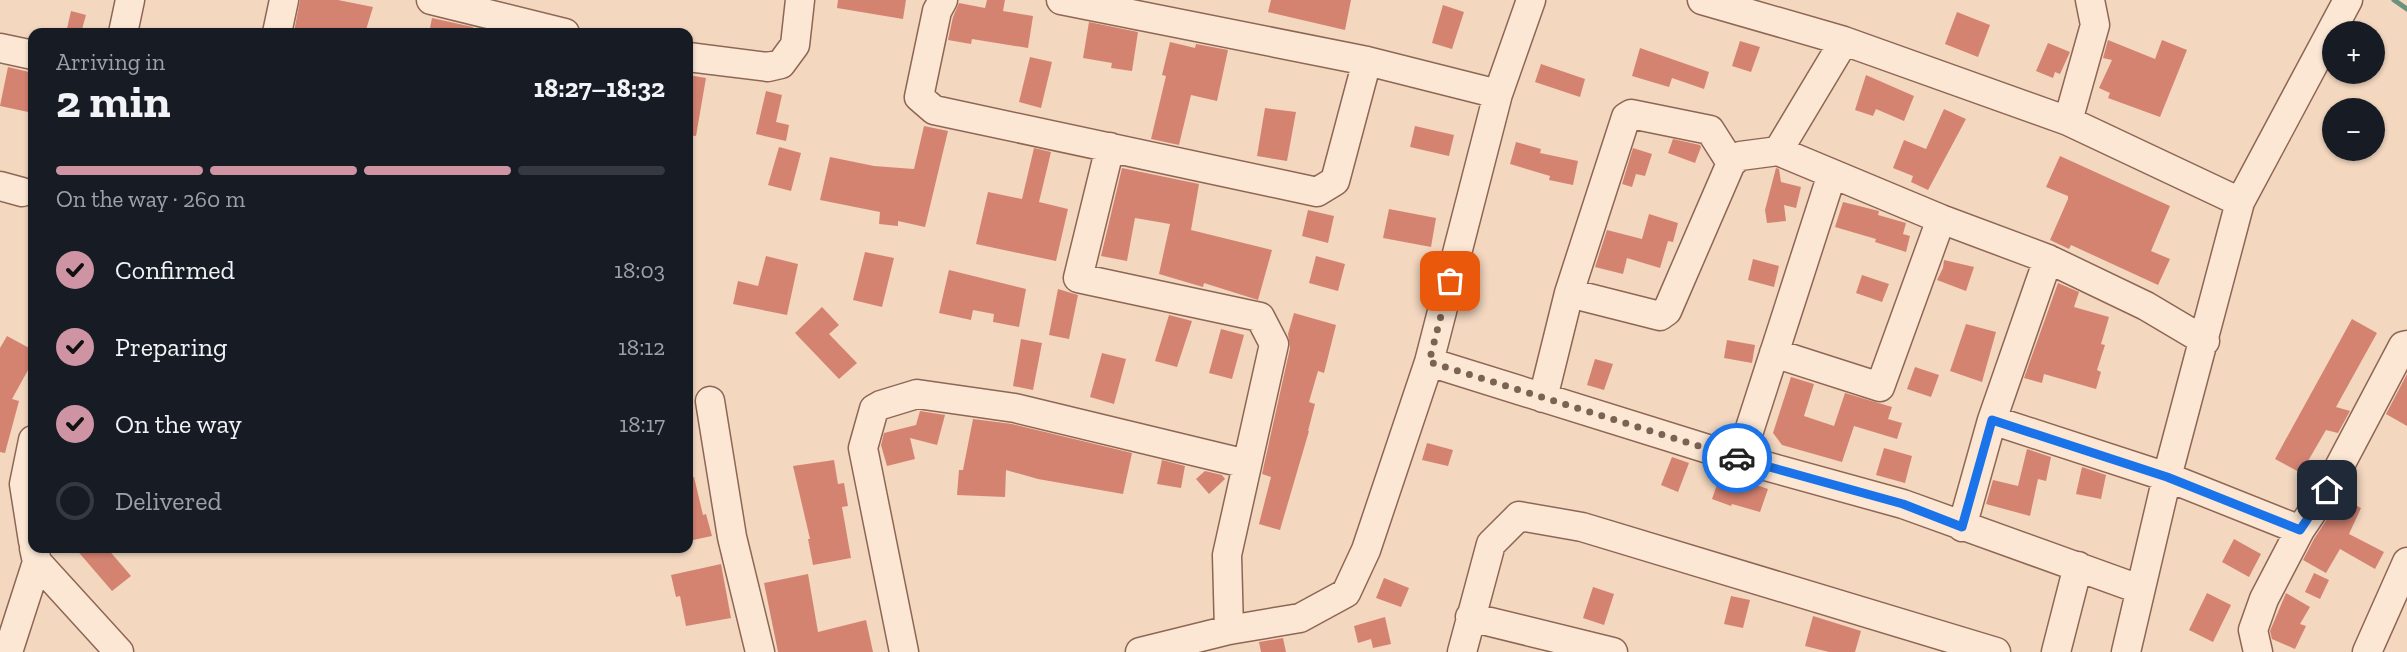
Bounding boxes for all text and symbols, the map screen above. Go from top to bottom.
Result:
map controls [2322,21,2385,161]
button: + [2322,21,2385,84]
text: Arriving in [56,48,165,76]
text: 18:27–18:32 [534,72,665,104]
text: 2 min [56,74,171,129]
button: − [2322,98,2385,161]
text: On the way · 260 m [56,185,245,213]
icon: check [56,251,94,289]
pin [1420,251,1480,311]
text: Confirmed [115,254,235,286]
text: 18:03 [614,256,665,284]
icon: bag [1431,262,1469,300]
icon: check [56,328,94,366]
text: Preparing [115,331,227,363]
text: 18:12 [618,333,665,361]
icon: check [56,405,94,443]
text: On the way [115,408,242,440]
text: 18:17 [619,410,665,438]
courier [1702,423,1772,493]
icon: car [1718,439,1756,477]
pin [2297,460,2357,520]
icon: home [2308,471,2346,509]
text: Delivered [115,485,222,517]

